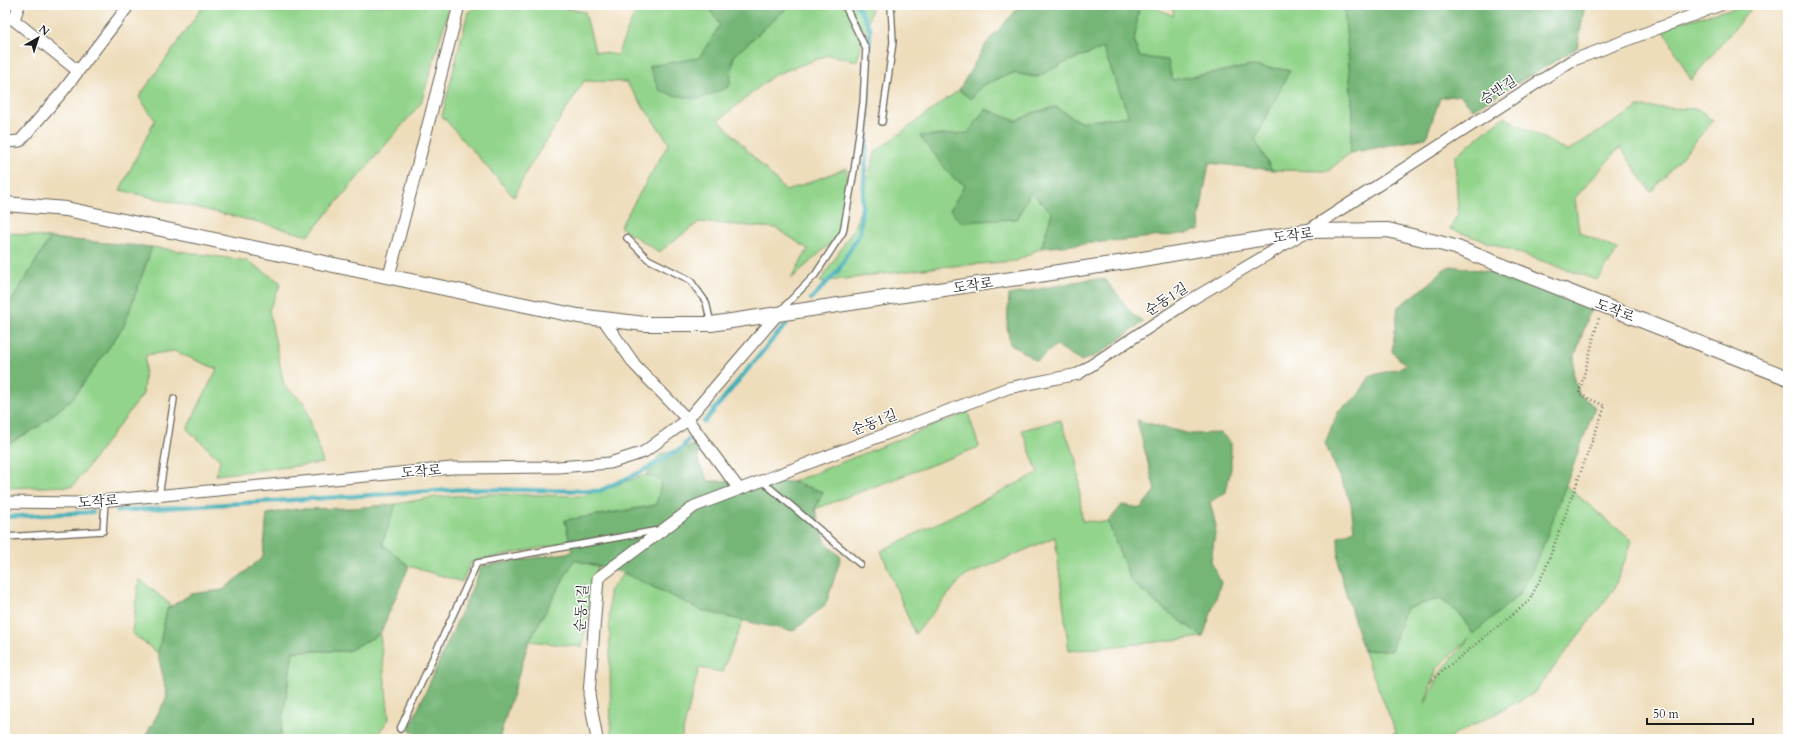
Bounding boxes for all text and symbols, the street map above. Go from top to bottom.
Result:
north arrow [18,18,58,58]
text: N [36,22,53,40]
street label: 승반길 [1476,71,1520,109]
street label: 도작로 [1272,223,1315,248]
street label: 도작로 [952,273,995,298]
street label: 순동1길 [1141,278,1191,320]
street label: 도작로 [1592,294,1638,327]
street label: 순동1길 [848,405,900,440]
street label: 도작로 [400,460,443,483]
street label: 도작로 [77,491,119,512]
street label: 순동1길 [570,584,593,633]
scale bar [1647,700,1753,726]
text: 50 m [1653,706,1680,722]

